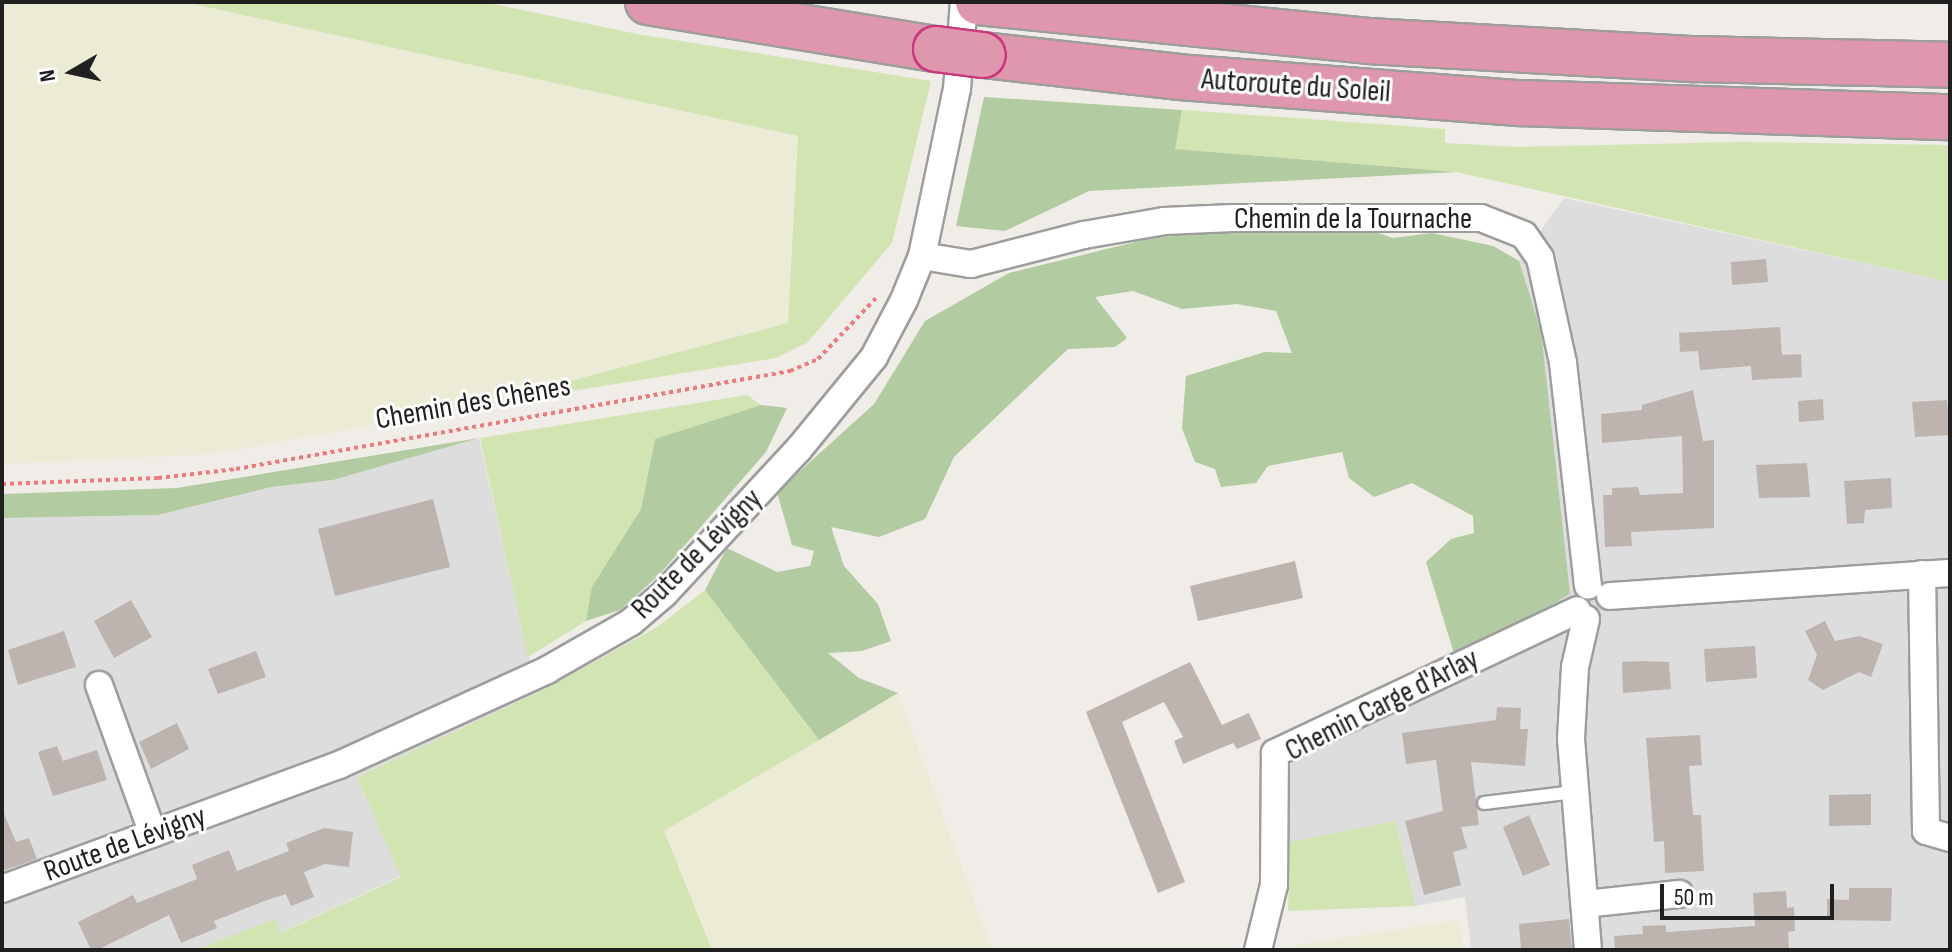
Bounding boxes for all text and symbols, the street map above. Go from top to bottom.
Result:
north arrow [32,32,112,112]
street label: Autoroute du Soleil [1200,61,1392,111]
text: N [34,68,62,84]
street label: Chemin de la Tournache [1234,201,1472,237]
street label: Chemin des Chênes [373,368,573,438]
street label: Route de Lévigny [624,481,770,627]
street label: Chemin Carge d'Arlay [1280,641,1484,769]
street label: Route de Lévigny [39,798,211,890]
scale bar [1664,868,1838,918]
text: 50 m [1674,883,1714,912]

